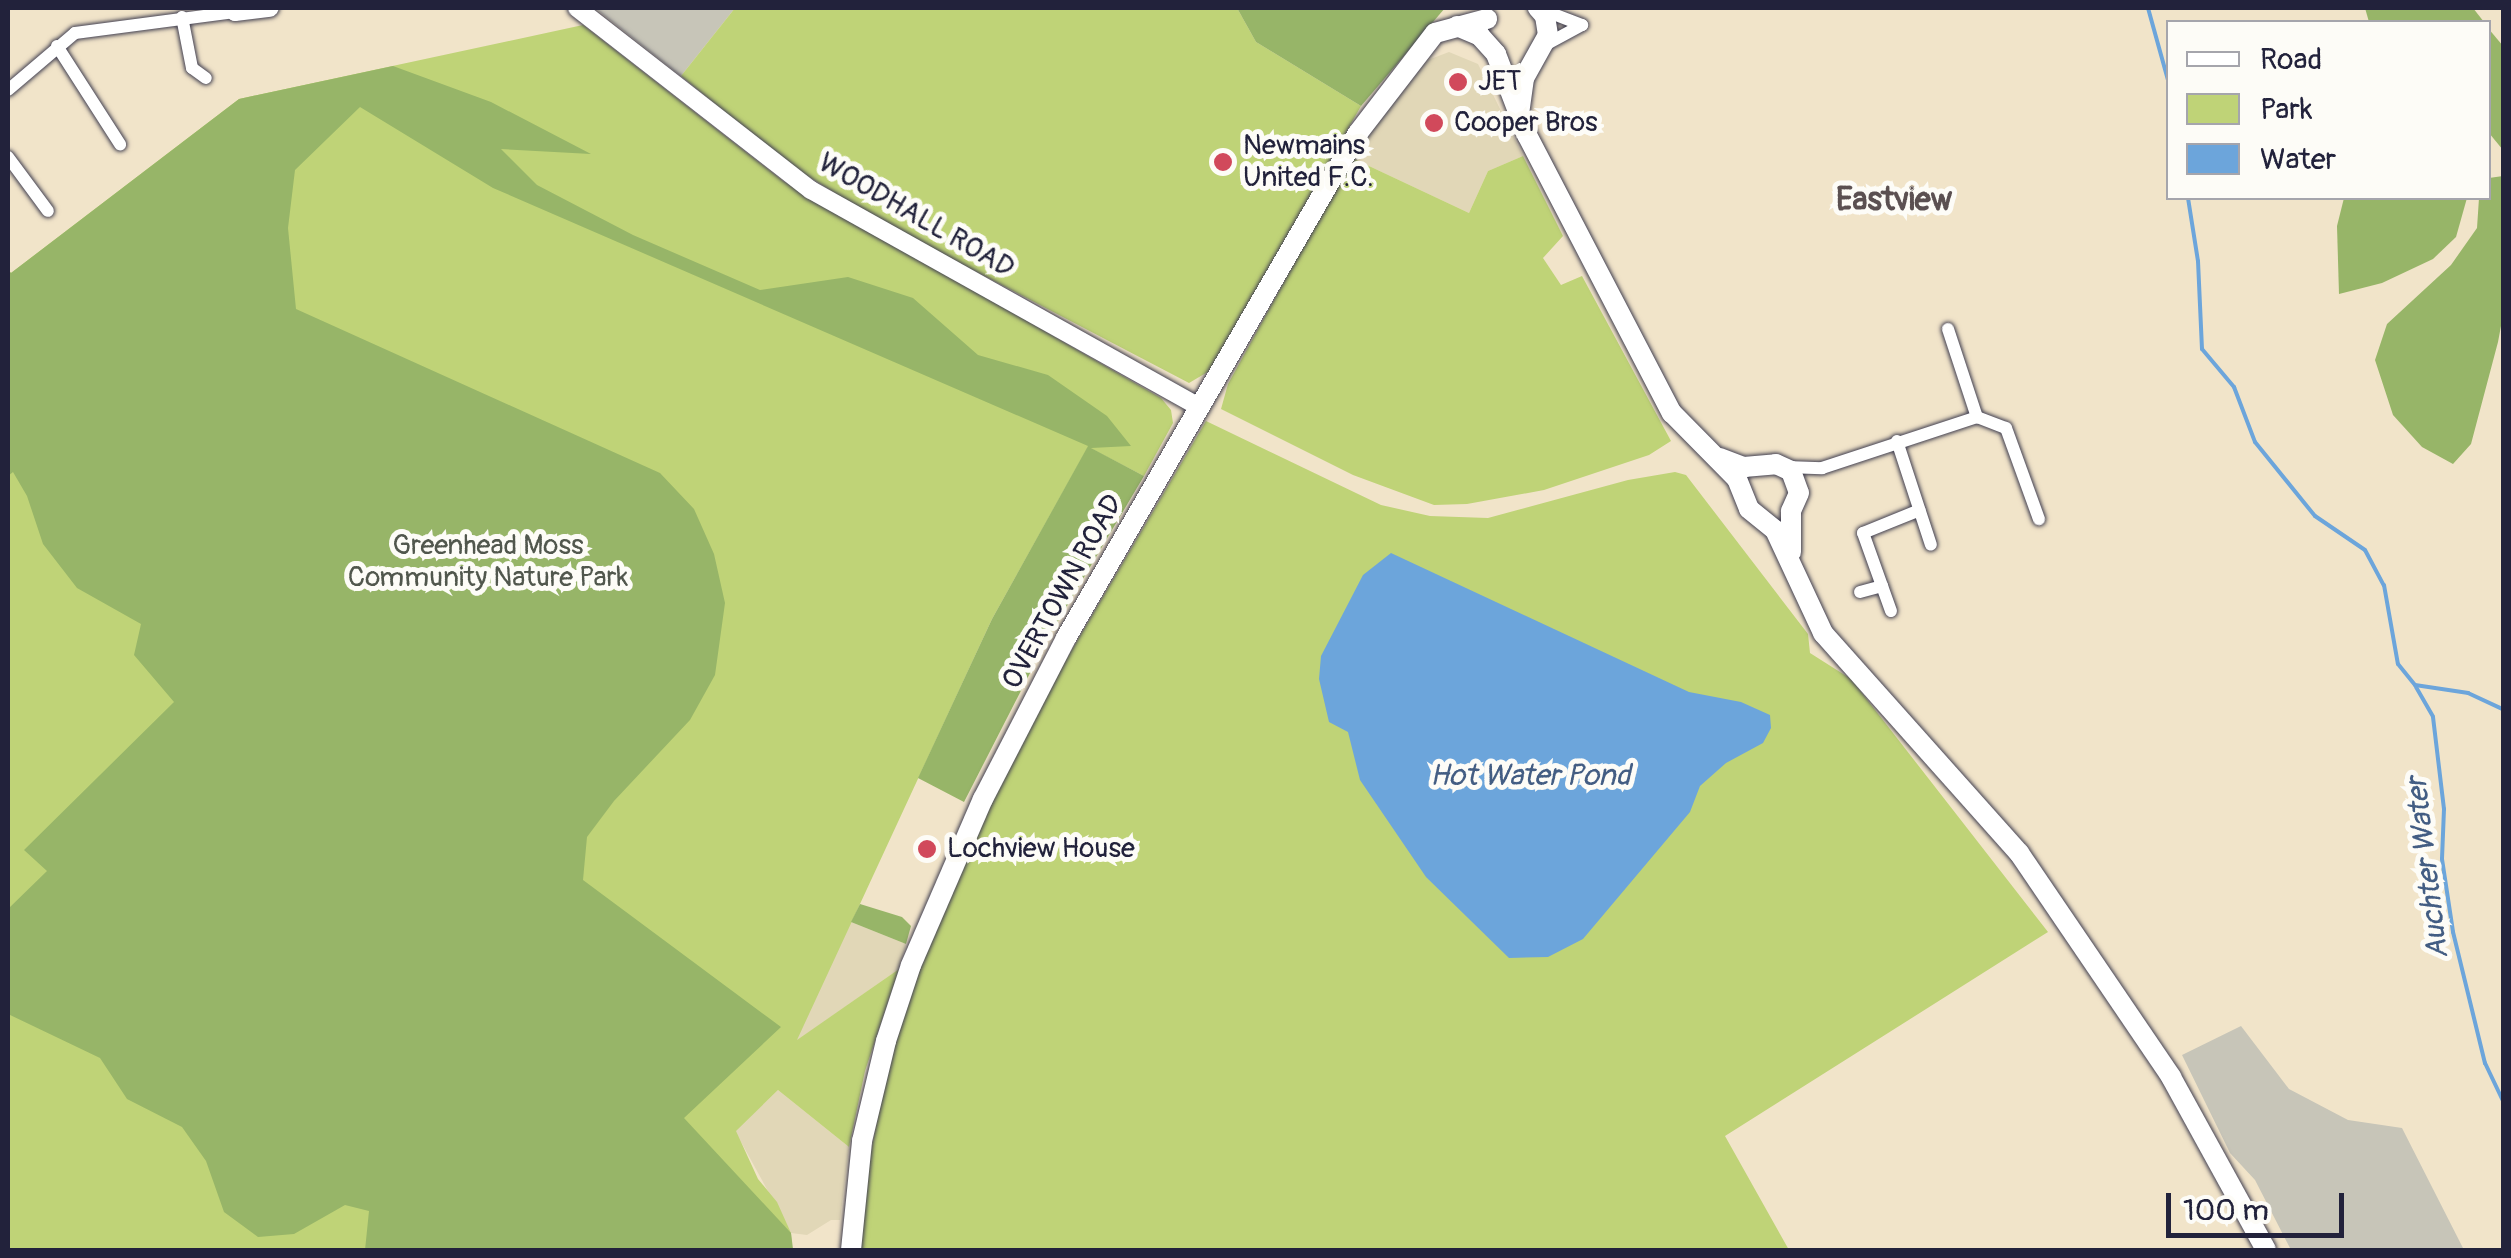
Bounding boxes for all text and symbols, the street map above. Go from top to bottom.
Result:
legend [2166,20,2491,200]
text: Road [2260,41,2322,78]
place label: JET [1478,65,1522,99]
marker: JET [1447,71,1469,93]
text: Park [2260,91,2313,128]
place label: Cooper Bros [1454,106,1598,140]
marker: Cooper Bros [1423,112,1445,134]
place label: Newmains United F.C. [1243,129,1374,195]
text: Water [2260,141,2336,178]
street label: WOODHALL ROAD [812,146,1020,286]
marker: Newmains United F.C. [1212,151,1234,173]
district label: Eastview [1836,181,1952,219]
street label: OVERTOWN ROAD [996,489,1130,695]
park label: Greenhead Moss Community Nature Park [348,529,628,595]
water label: Hot Water Pond [1430,758,1630,794]
water label: Auchter Water [2399,775,2457,961]
place label: Lochview House [947,832,1135,866]
marker: Lochview House [916,838,938,860]
scale bar [2171,1173,2348,1235]
text: 100 m [2183,1192,2269,1229]

